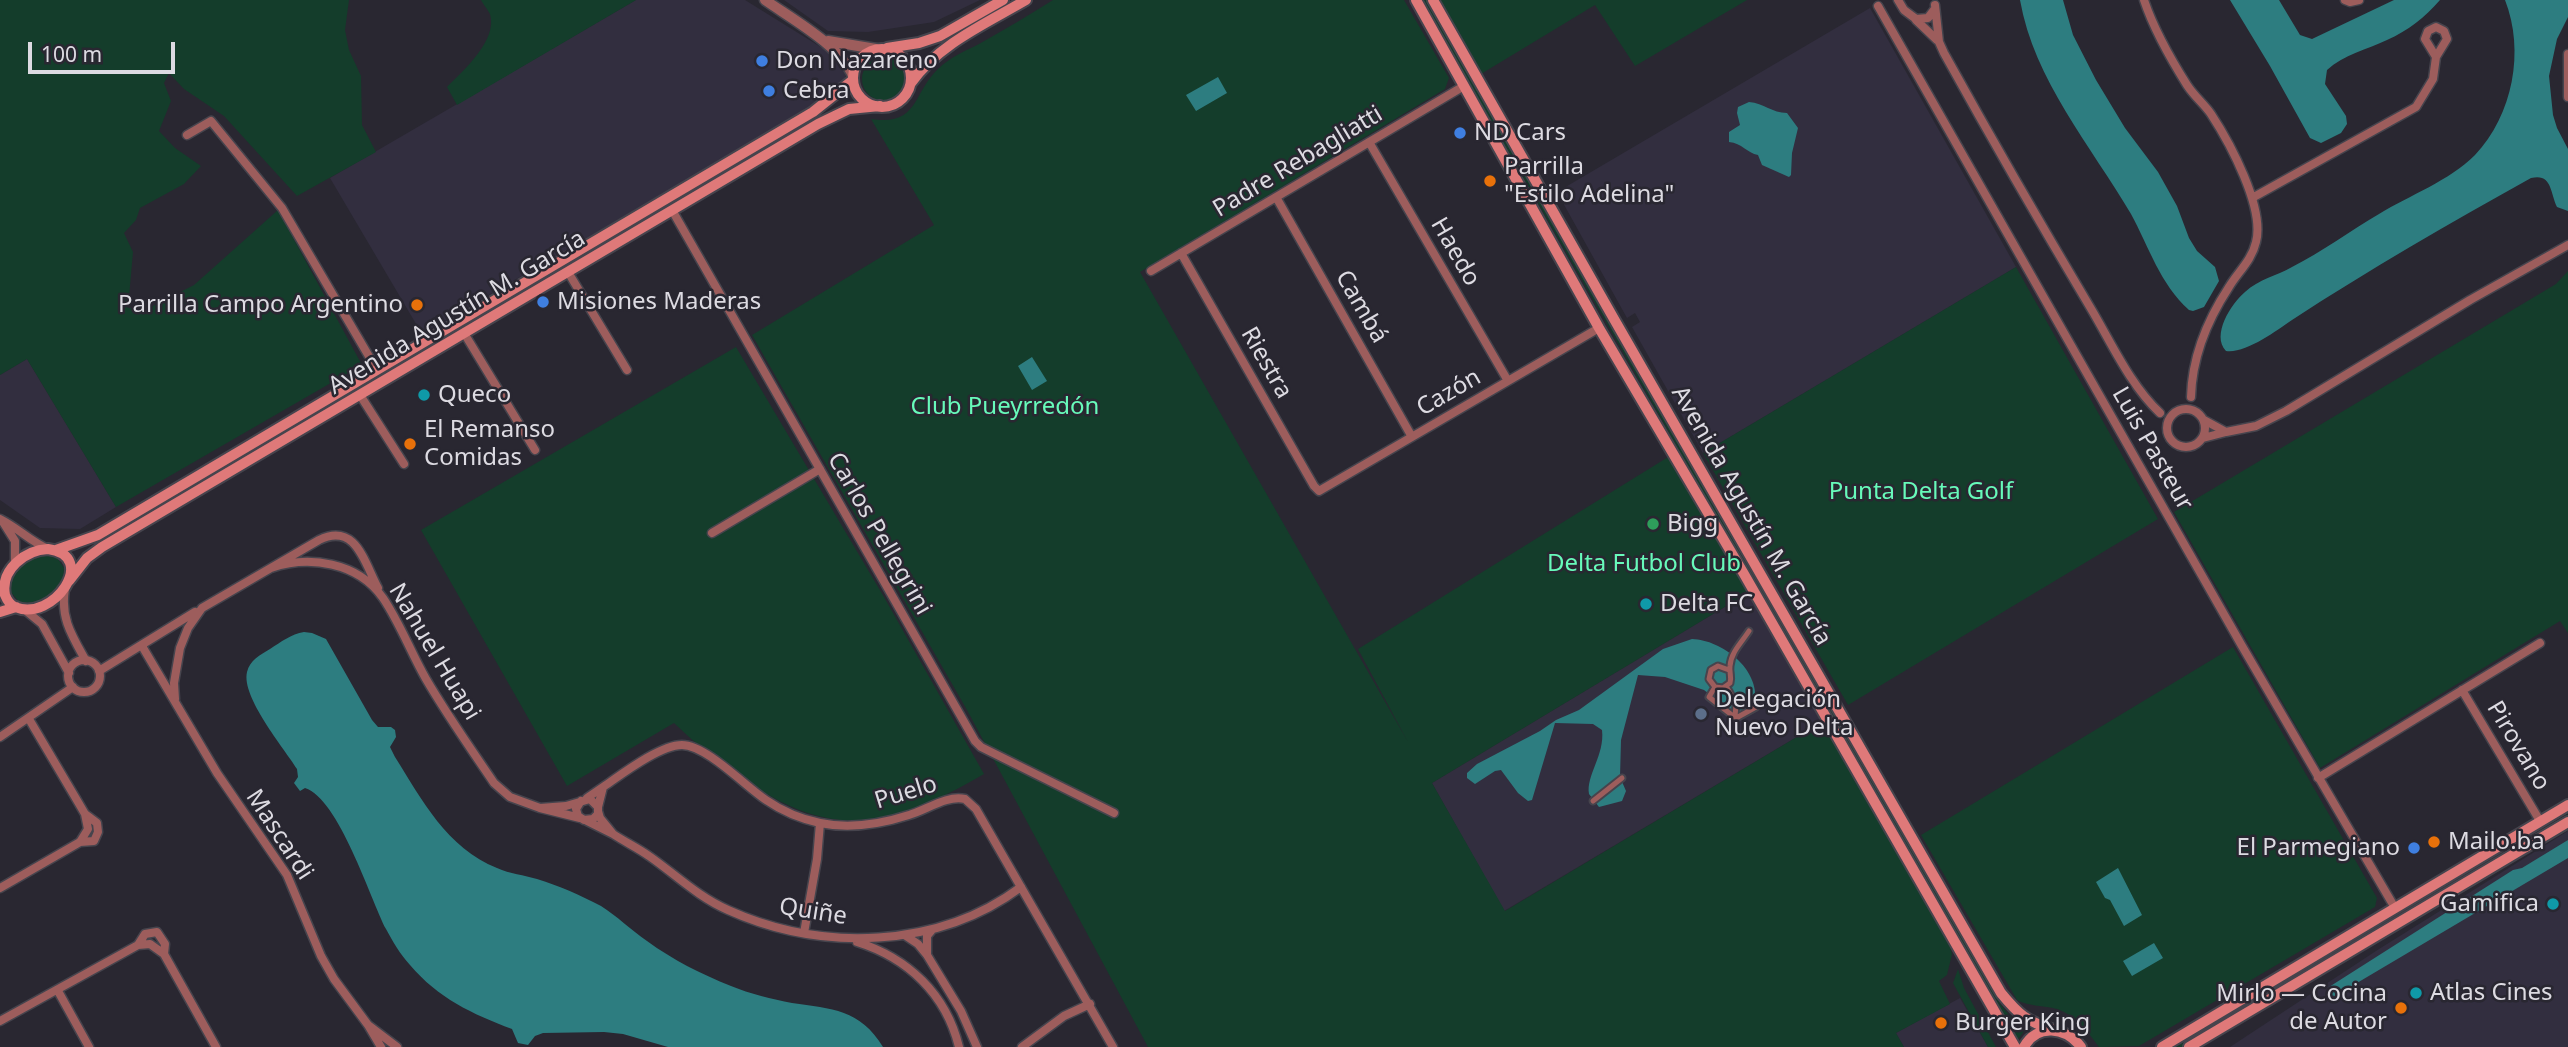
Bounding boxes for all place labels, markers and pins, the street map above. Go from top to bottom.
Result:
place label: Don Nazareno [776,47,938,75]
marker: Don Nazareno [754,53,770,69]
place label: Cebra [783,77,849,105]
marker: Cebra [761,83,777,99]
place label: ND Cars [1474,119,1566,147]
marker: ND Cars [1452,125,1468,141]
place label: Parrilla "Estilo Adelina" [1504,153,1674,209]
marker: Parrilla "Estilo Adelina" [1482,173,1498,189]
place label: Misiones Maderas [557,288,761,316]
place label: Parrilla Campo Argentino [118,291,403,319]
marker: Misiones Maderas [535,294,551,310]
marker: Parrilla Campo Argentino [409,297,425,313]
place label: Queco [438,381,511,409]
marker: Queco [416,387,432,403]
place label: El Remanso Comidas [424,416,555,472]
marker: El Remanso Comidas [402,436,418,452]
place label: Bigg [1667,510,1718,538]
marker: Bigg [1645,516,1661,532]
place label: Delta FC [1660,590,1753,618]
marker: Delta FC [1638,596,1654,612]
place label: Delegación Nuevo Delta [1715,686,1853,742]
marker: Delegación Nuevo Delta [1693,706,1709,722]
place label: Mailo.ba [2448,828,2545,856]
place label: El Parmegiano [2237,834,2400,862]
marker: Mailo.ba [2426,834,2442,850]
marker: El Parmegiano [2406,840,2422,856]
place label: Gamifica [2440,890,2539,918]
marker: Gamifica [2545,896,2561,912]
place label: Atlas Cines [2430,979,2553,1007]
place label: Mirlo — Cocina de Autor [2216,980,2387,1036]
marker: Atlas Cines [2408,985,2424,1001]
marker: Mirlo — Cocina de Autor [2393,1000,2409,1016]
place label: Burger King [1955,1009,2090,1037]
marker: Burger King [1933,1015,1949,1031]

